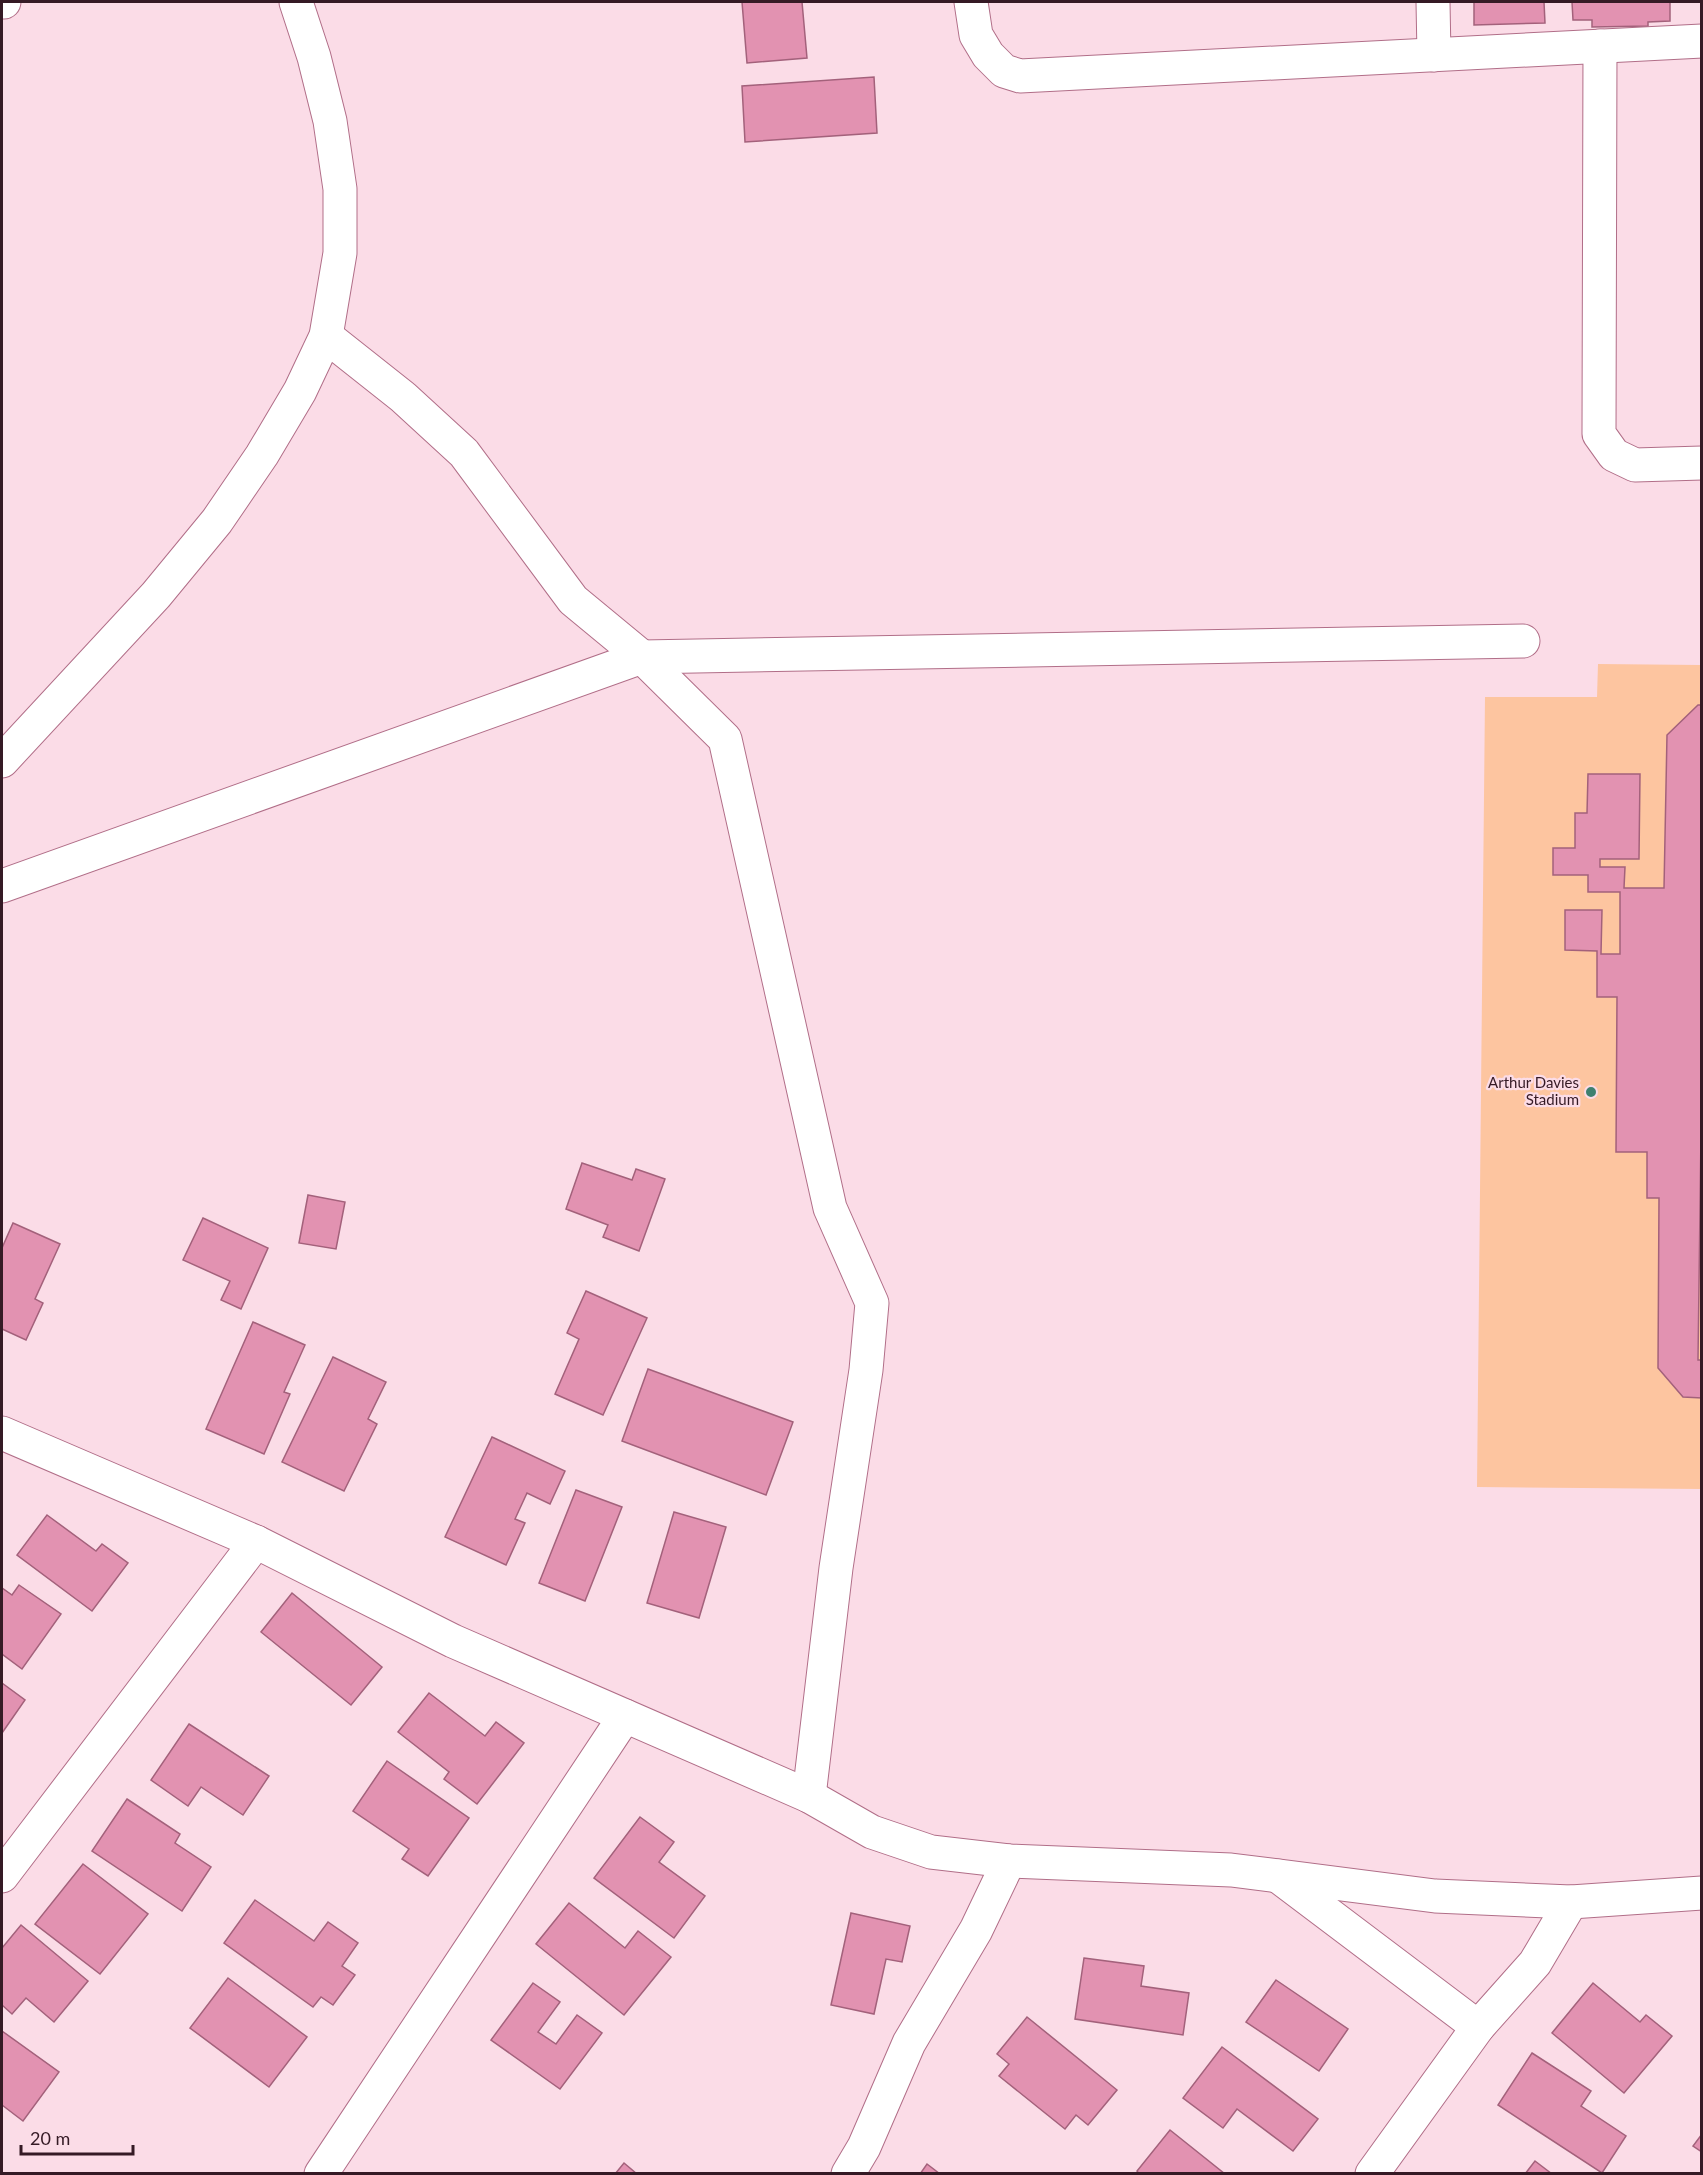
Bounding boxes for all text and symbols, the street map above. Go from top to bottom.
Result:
place label: Arthur Davies Stadium [1488,1073,1579,1108]
marker: Arthur Davies Stadium [1584,1085,1598,1099]
scale bar [21,2118,134,2156]
text: 20 m [30,2127,70,2149]

